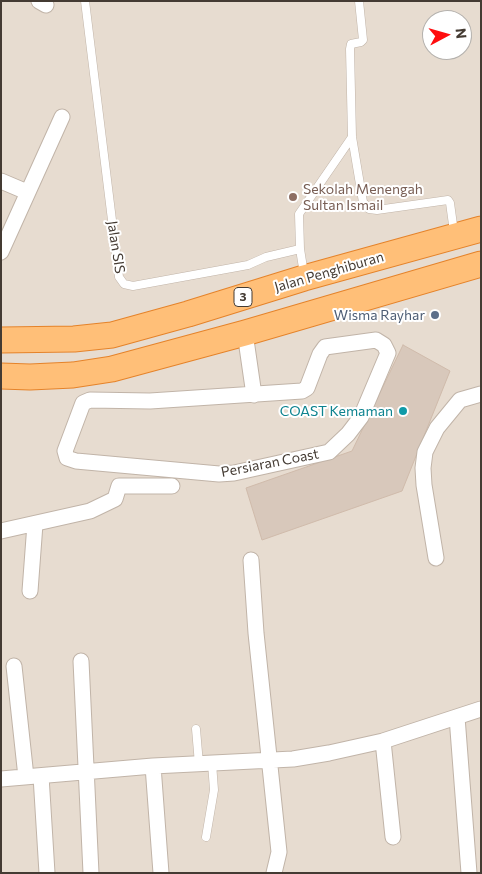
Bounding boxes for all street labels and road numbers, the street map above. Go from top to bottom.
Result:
street label: Jalan SIS [104,219,128,275]
street label: Jalan Penghiburan [272,248,386,296]
road number: 3 [234,288,252,306]
street label: Persiaran Coast [220,445,320,481]

